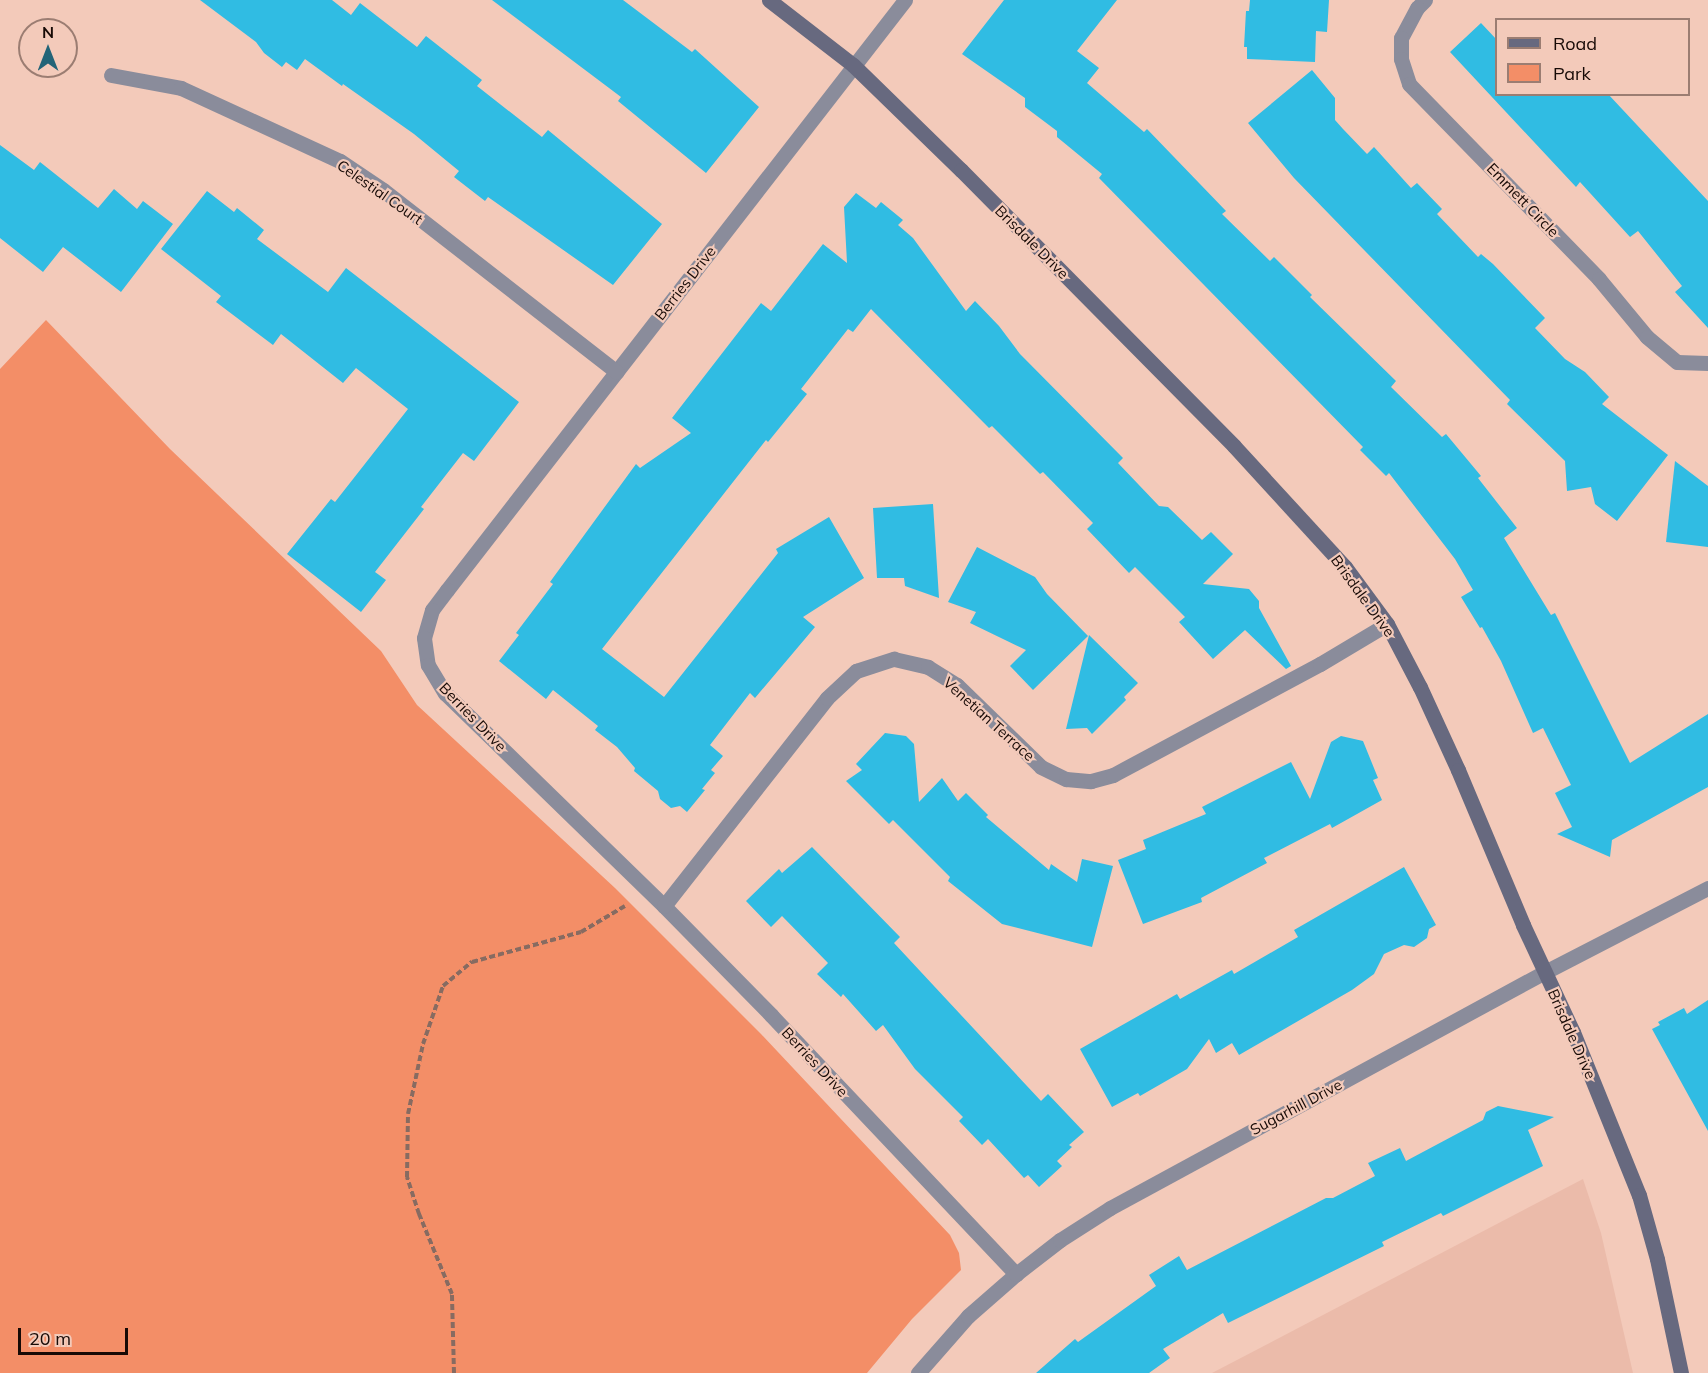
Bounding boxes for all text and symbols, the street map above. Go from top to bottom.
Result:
north arrow [18,18,78,78]
legend [1495,18,1690,96]
text: N [42,22,54,42]
text: Road [1553,32,1597,55]
text: Park [1553,62,1591,85]
street label: Celestial Court [334,156,426,228]
street label: Emmett Circle [1483,159,1563,241]
street label: Brisdale Drive [992,202,1072,282]
street label: Berries Drive [651,243,719,323]
street label: Brisdale Drive [1327,552,1399,640]
street label: Venetian Terrace [940,673,1038,765]
street label: Berries Drive [436,679,510,755]
street label: Brisdale Drive [1544,986,1600,1082]
street label: Berries Drive [778,1023,852,1101]
street label: Sugarhill Drive [1247,1075,1345,1139]
scale bar [21,1316,130,1354]
text: 20 m [29,1327,71,1350]

